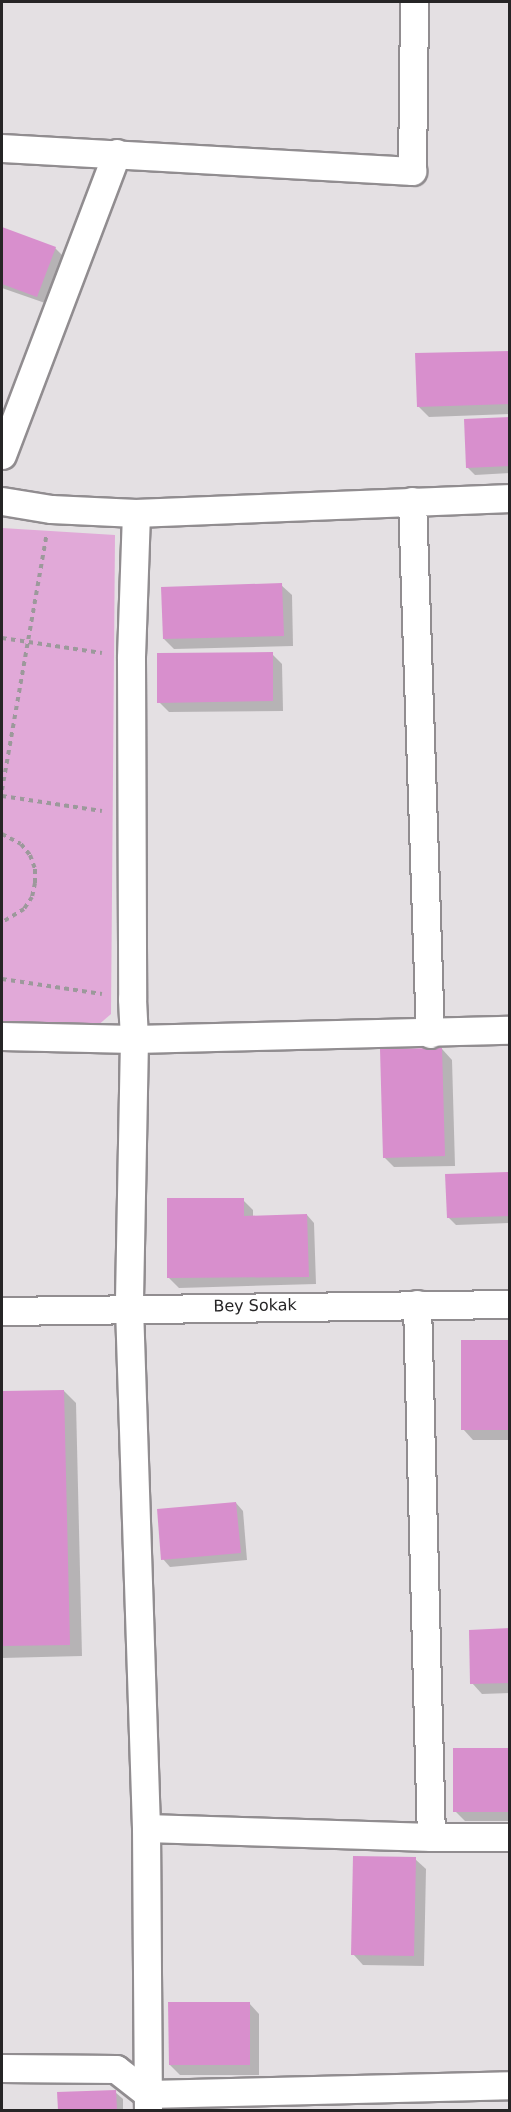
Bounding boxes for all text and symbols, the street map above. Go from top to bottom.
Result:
street label: Bey Sokak [213,1296,297,1316]

